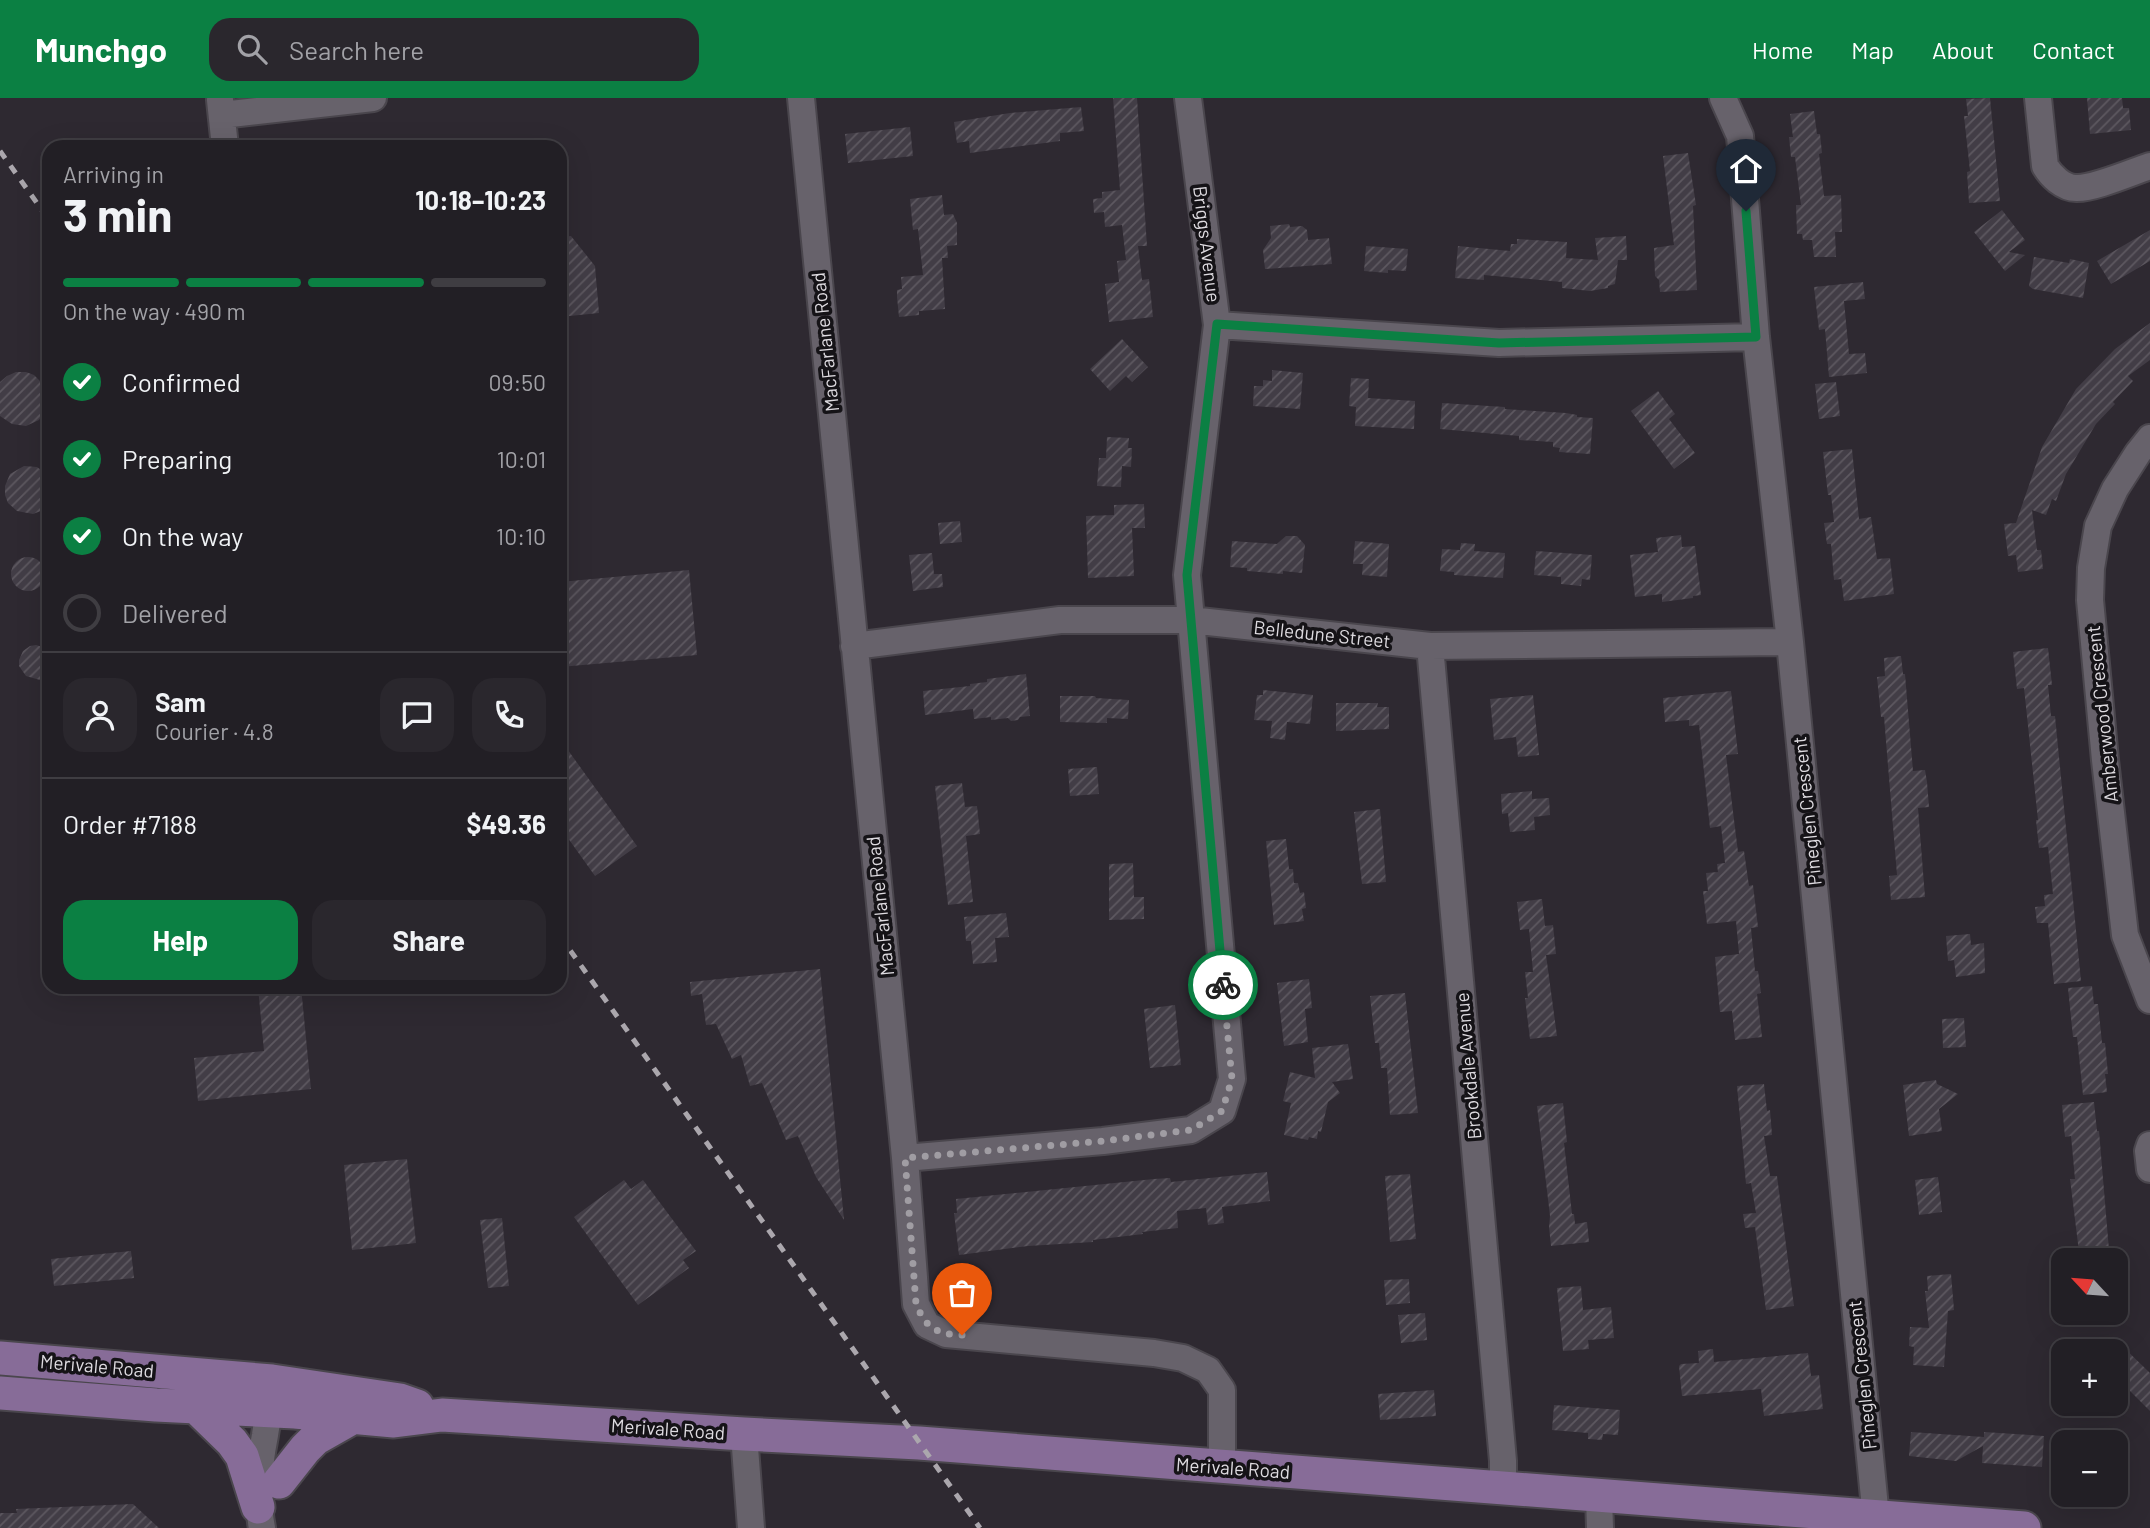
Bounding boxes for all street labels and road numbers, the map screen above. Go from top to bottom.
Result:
street label: Briggs Avenue [1189,184,1226,304]
street label: MacFarlane Road [806,271,843,413]
street label: Belledune Street [1253,615,1392,652]
street label: Amberwood Crescent [2081,624,2122,804]
street label: Pineglen Crescent [1787,735,1826,887]
street label: MacFarlane Road [861,835,898,977]
street label: Brookdale Avenue [1450,992,1485,1140]
street label: Pineglen Crescent [1842,1299,1881,1451]
street label: Merivale Road [39,1349,155,1382]
street label: Merivale Road [610,1413,726,1444]
street label: Merivale Road [1175,1452,1291,1483]

